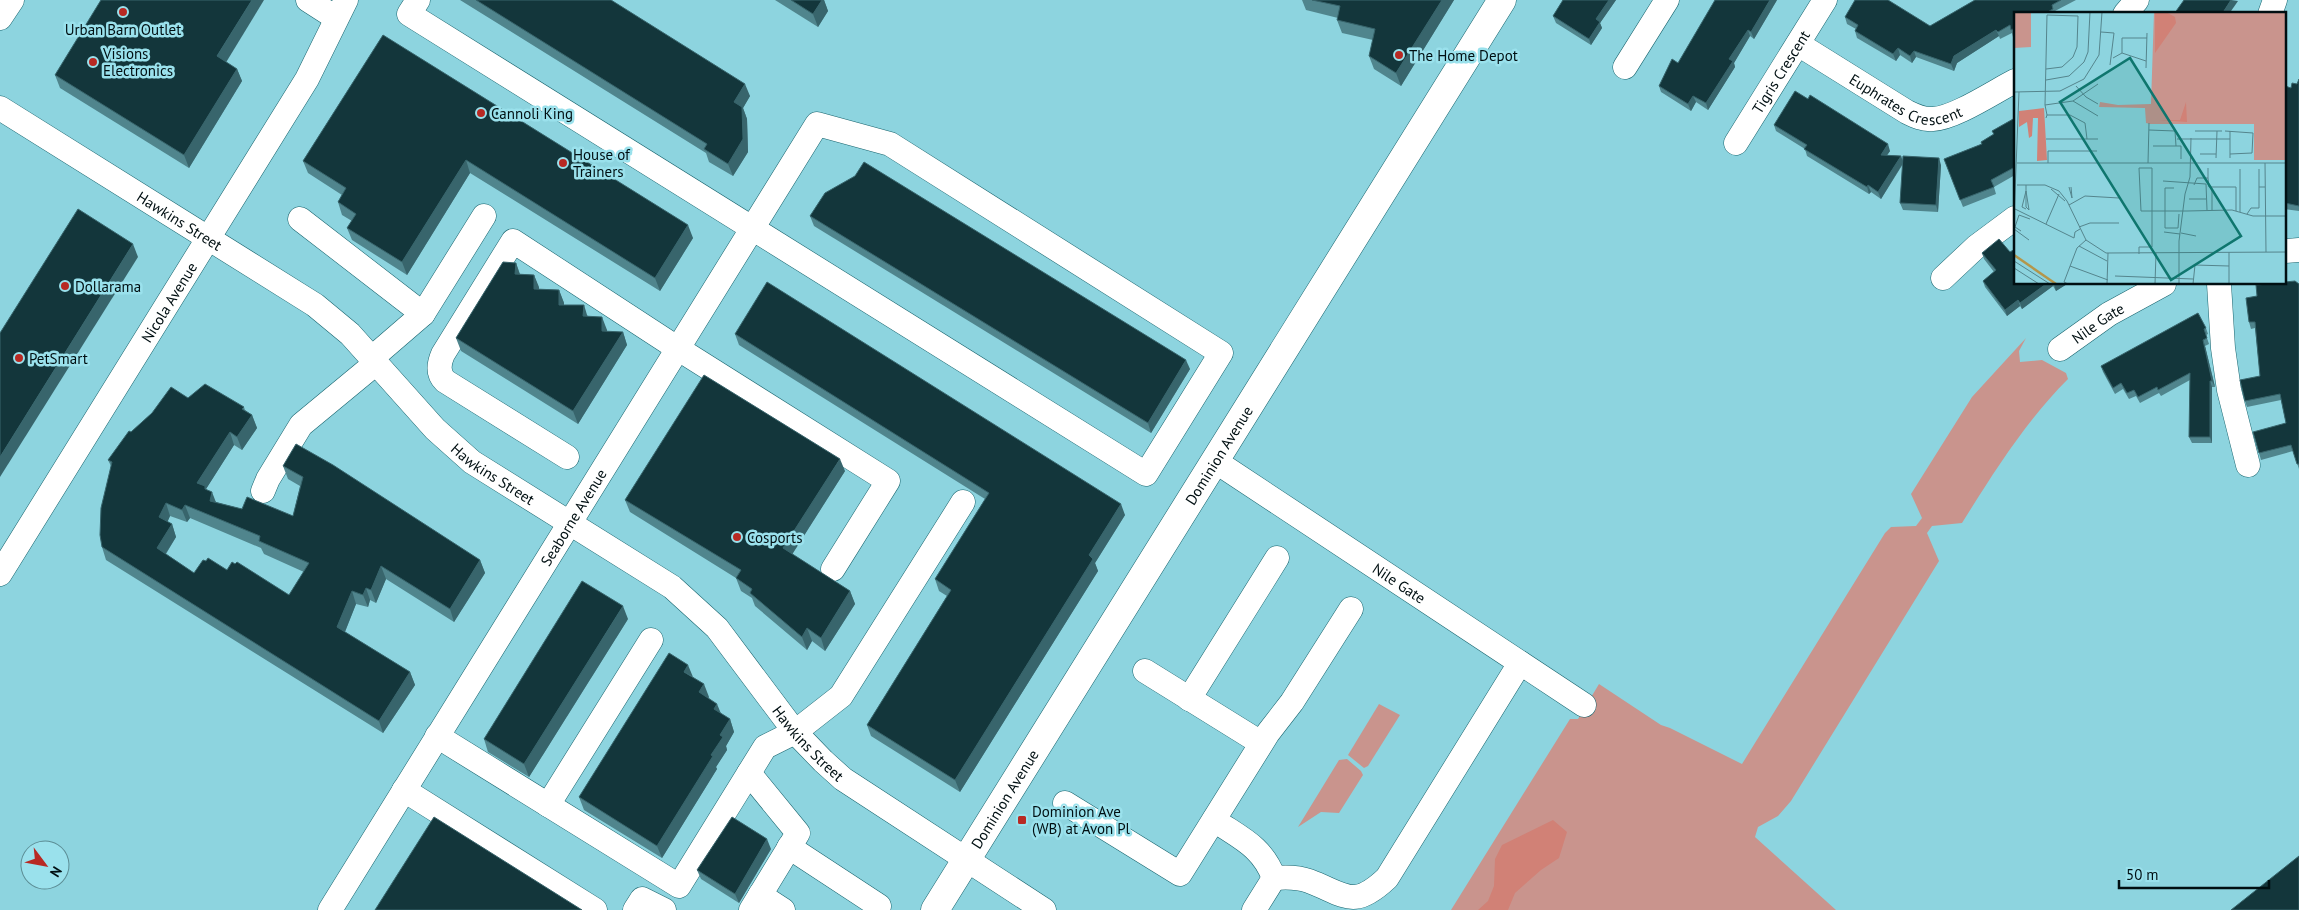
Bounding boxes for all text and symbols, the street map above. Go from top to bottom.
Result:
marker: Urban Barn Outlet [117,6,129,18]
inset map [2014,12,2286,285]
place label: Urban Barn Outlet [65,20,181,39]
street label: Tigris Crescent [1747,26,1813,117]
place label: Visions Electronics [102,44,173,80]
place label: The Home Depot [1409,46,1518,65]
marker: The Home Depot [1393,49,1405,61]
marker: Visions Electronics [87,56,99,68]
street label: Euphrates Crescent [1846,69,1965,129]
place label: Cannoli King [491,104,573,123]
marker: Cannoli King [475,107,487,119]
place label: House of Trainers [573,145,631,181]
marker: House of Trainers [557,157,569,169]
street label: Hawkins Street [134,187,226,254]
street label: Nicola Avenue [137,258,201,346]
place label: Dollarama [75,277,141,296]
marker: Dollarama [59,280,71,292]
street label: Nile Gate [2068,298,2127,347]
place label: PetSmart [29,349,88,368]
marker: PetSmart [13,352,25,364]
street label: Dominion Avenue [1181,402,1256,508]
street label: Hawkins Street [447,439,538,508]
street label: Seaborne Avenue [536,465,610,569]
place label: Cosports [747,528,803,547]
marker: Cosports [731,531,743,543]
street label: Nile Gate [1369,559,1429,607]
street label: Hawkins Street [769,701,848,785]
street label: Dominion Avenue [966,746,1042,852]
place label: Dominion Ave (WB) at Avon Pl [1032,802,1131,838]
marker: Dominion Ave (WB) at Avon Pl [1016,814,1028,826]
north arrow [20,840,70,890]
scale bar [2119,858,2269,890]
text: N [46,863,66,881]
text: 50 m [2126,865,2159,884]

